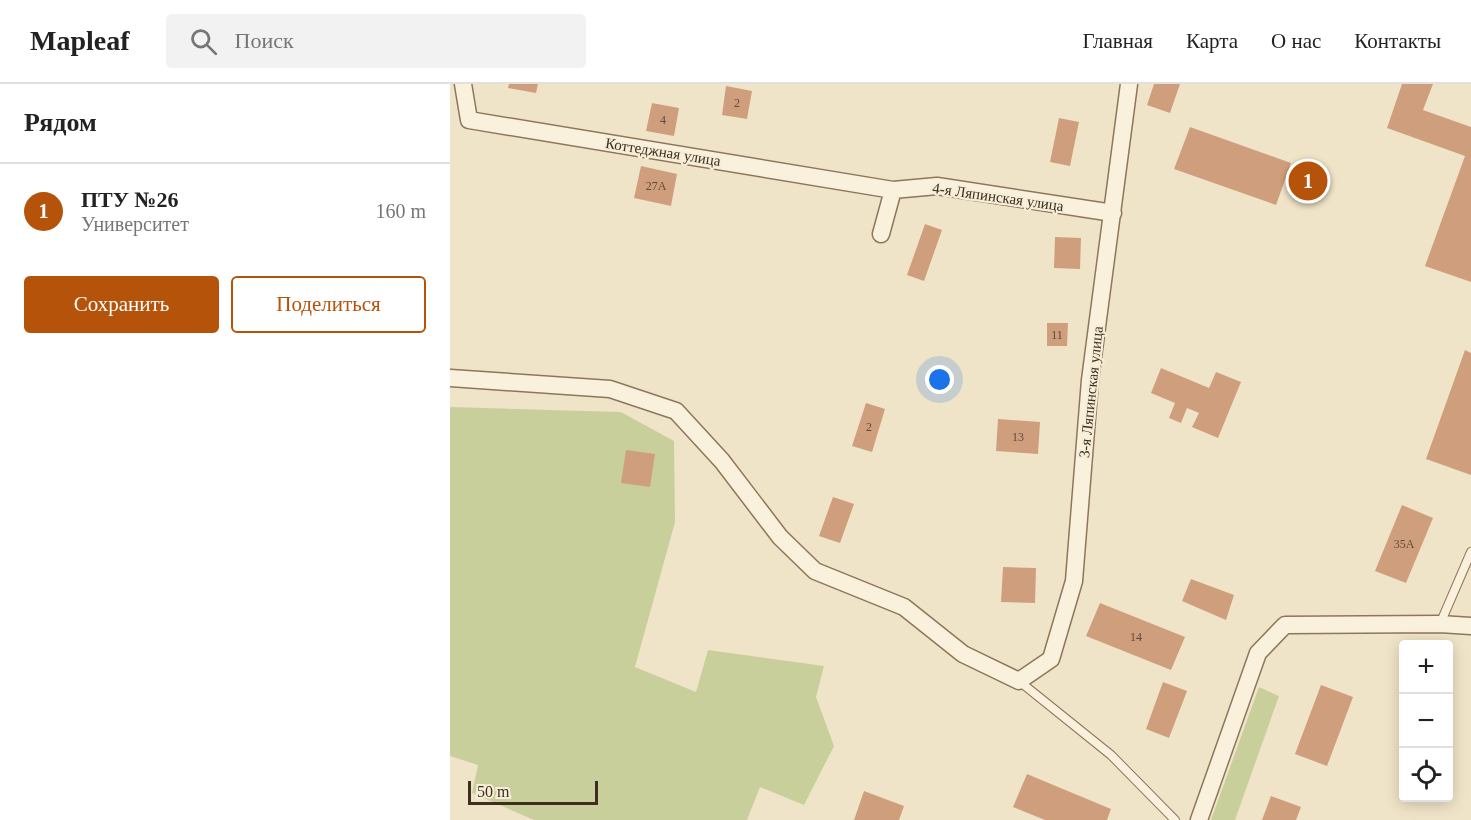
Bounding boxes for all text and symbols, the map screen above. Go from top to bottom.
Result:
search box [166,14,586,68]
text: Mapleaf [30,25,130,56]
icon: search [187,25,220,58]
text: Поиск [235,28,294,53]
text: Главная [1083,29,1153,53]
text: Карта [1186,29,1238,53]
text: О нас [1271,29,1321,53]
text: Контакты [1354,29,1441,53]
house number: 2 [734,96,740,110]
text: Рядом [24,108,97,137]
house number: 4 [660,113,666,127]
street label: Коттеджная улица [604,135,722,169]
pin: 1 [1288,158,1328,204]
house number: 27А [646,179,667,193]
street label: 4-я Ляпинская улица [931,180,1065,214]
text: ПТУ №26 [81,187,179,212]
text: 1 [39,200,49,222]
text: 160 m [375,200,426,222]
text: Университет [81,213,189,235]
button: Сохранить [24,276,219,333]
button: Поделиться [231,276,426,333]
street label: 3-я Ляпинская улица [1076,325,1106,459]
house number: 11 [1051,328,1063,342]
your location [925,365,954,394]
house number: 2 [866,420,872,434]
house number: 13 [1012,430,1024,444]
house number: 35А [1394,537,1415,551]
house number: 14 [1130,630,1142,644]
map controls [1399,640,1453,802]
button: + [1399,640,1453,694]
button: − [1399,694,1453,748]
button: locate [1399,748,1453,802]
scale bar [468,778,598,806]
text: 50 m [477,783,509,800]

